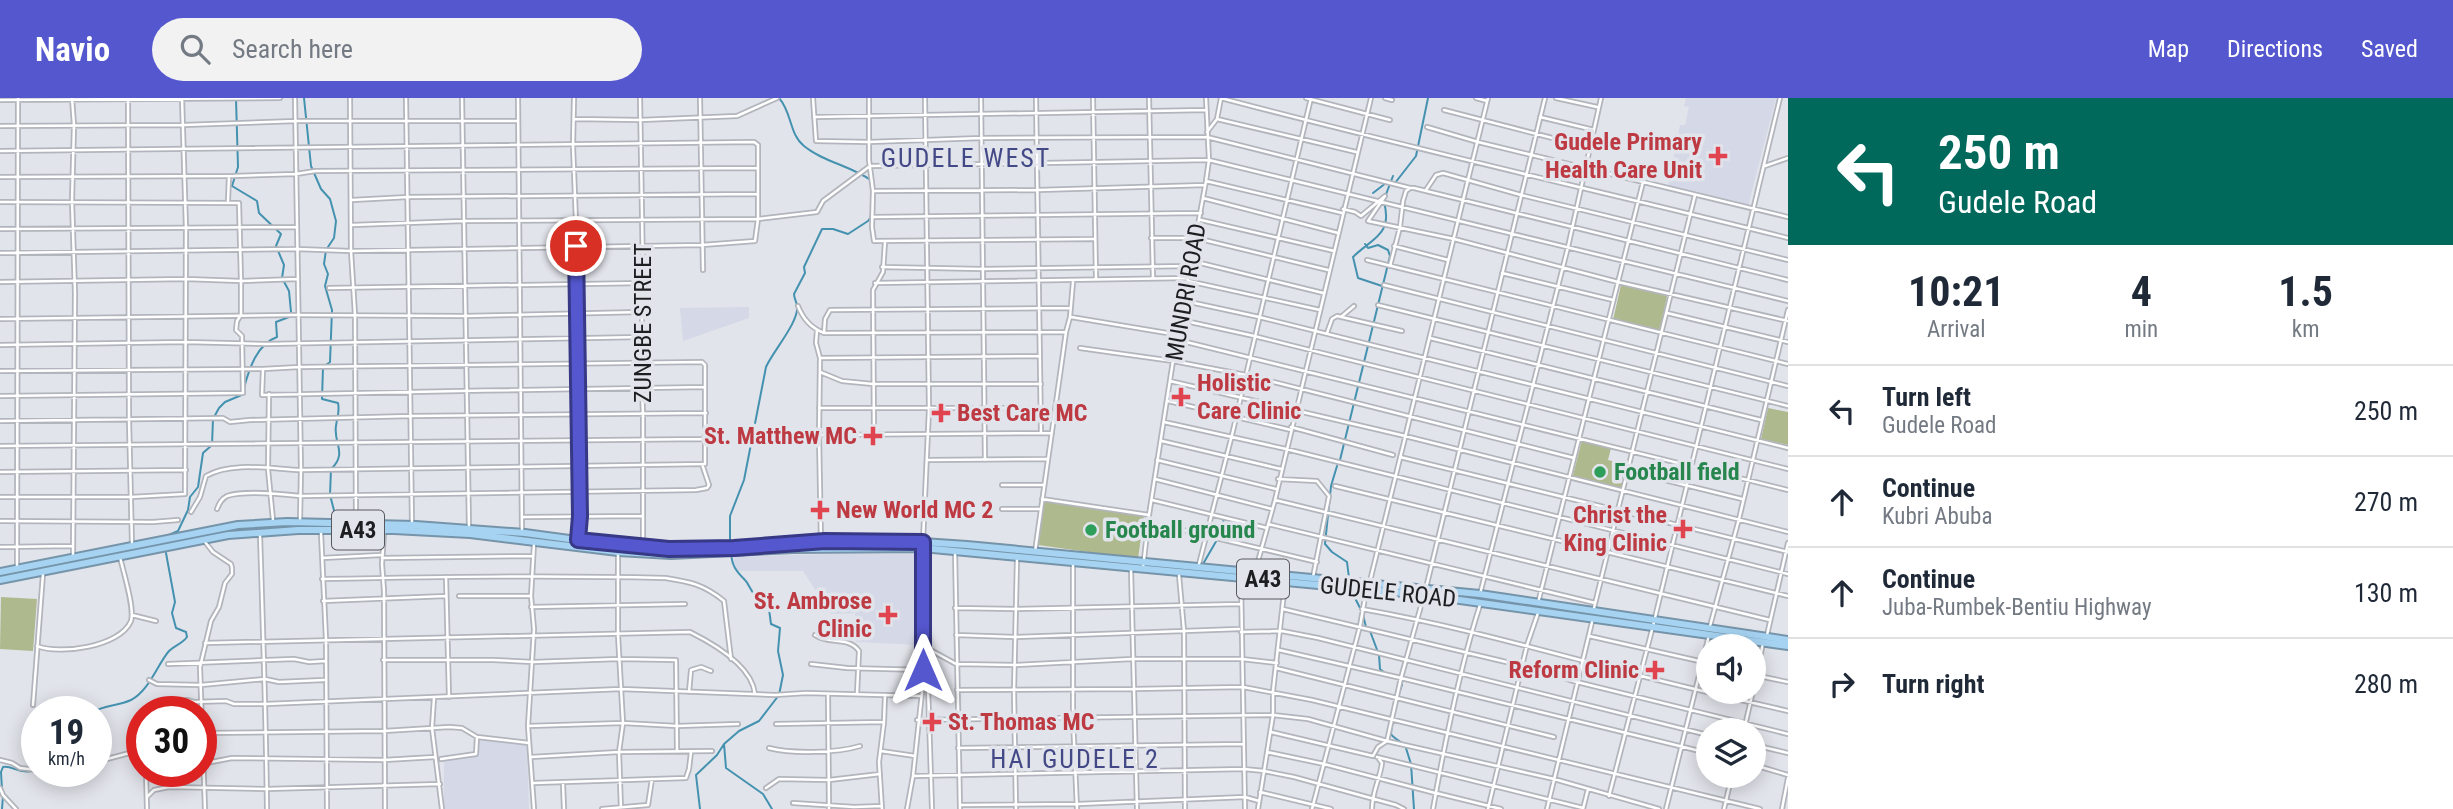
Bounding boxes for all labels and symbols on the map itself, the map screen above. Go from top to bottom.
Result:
place label: Gudele Primary Health Care Unit [1545,128,1702,184]
district label: GUDELE WEST [881,143,1051,173]
marker: Gudele Primary Health Care Unit [1708,146,1728,166]
pin [546,216,606,276]
street label: MUNDRI ROAD [1160,221,1212,363]
street label: ZUNGBE STREET [629,243,657,403]
place label: Holistic Care Clinic [1197,369,1301,425]
marker: Holistic Care Clinic [1171,387,1191,407]
place label: Best Care MC [957,399,1087,427]
marker: Best Care MC [931,403,951,423]
place label: St. Matthew MC [704,422,857,450]
marker: St. Matthew MC [863,426,883,446]
place label: Football field [1614,458,1740,486]
marker: Football field [1592,464,1608,480]
place label: New World MC 2 [836,496,993,524]
marker: New World MC 2 [810,500,830,520]
place label: Christ the King Clinic [1564,501,1667,557]
road number: A43 [332,510,384,550]
place label: Football ground [1105,516,1255,544]
marker: Christ the King Clinic [1673,519,1693,539]
marker: Football ground [1083,522,1099,538]
road number: A43 [1237,559,1289,598]
street label: GUDELE ROAD [1319,571,1457,613]
place label: St. Ambrose Clinic [754,587,872,643]
marker: St. Ambrose Clinic [878,605,898,625]
position arrow [886,633,960,707]
place label: Reform Clinic [1508,656,1639,684]
marker: Reform Clinic [1645,660,1665,680]
speed limit sign: 30 [126,696,217,787]
place label: St. Thomas MC [948,708,1094,736]
marker: St. Thomas MC [922,712,942,732]
district label: HAI GUDELE 2 [990,744,1160,774]

